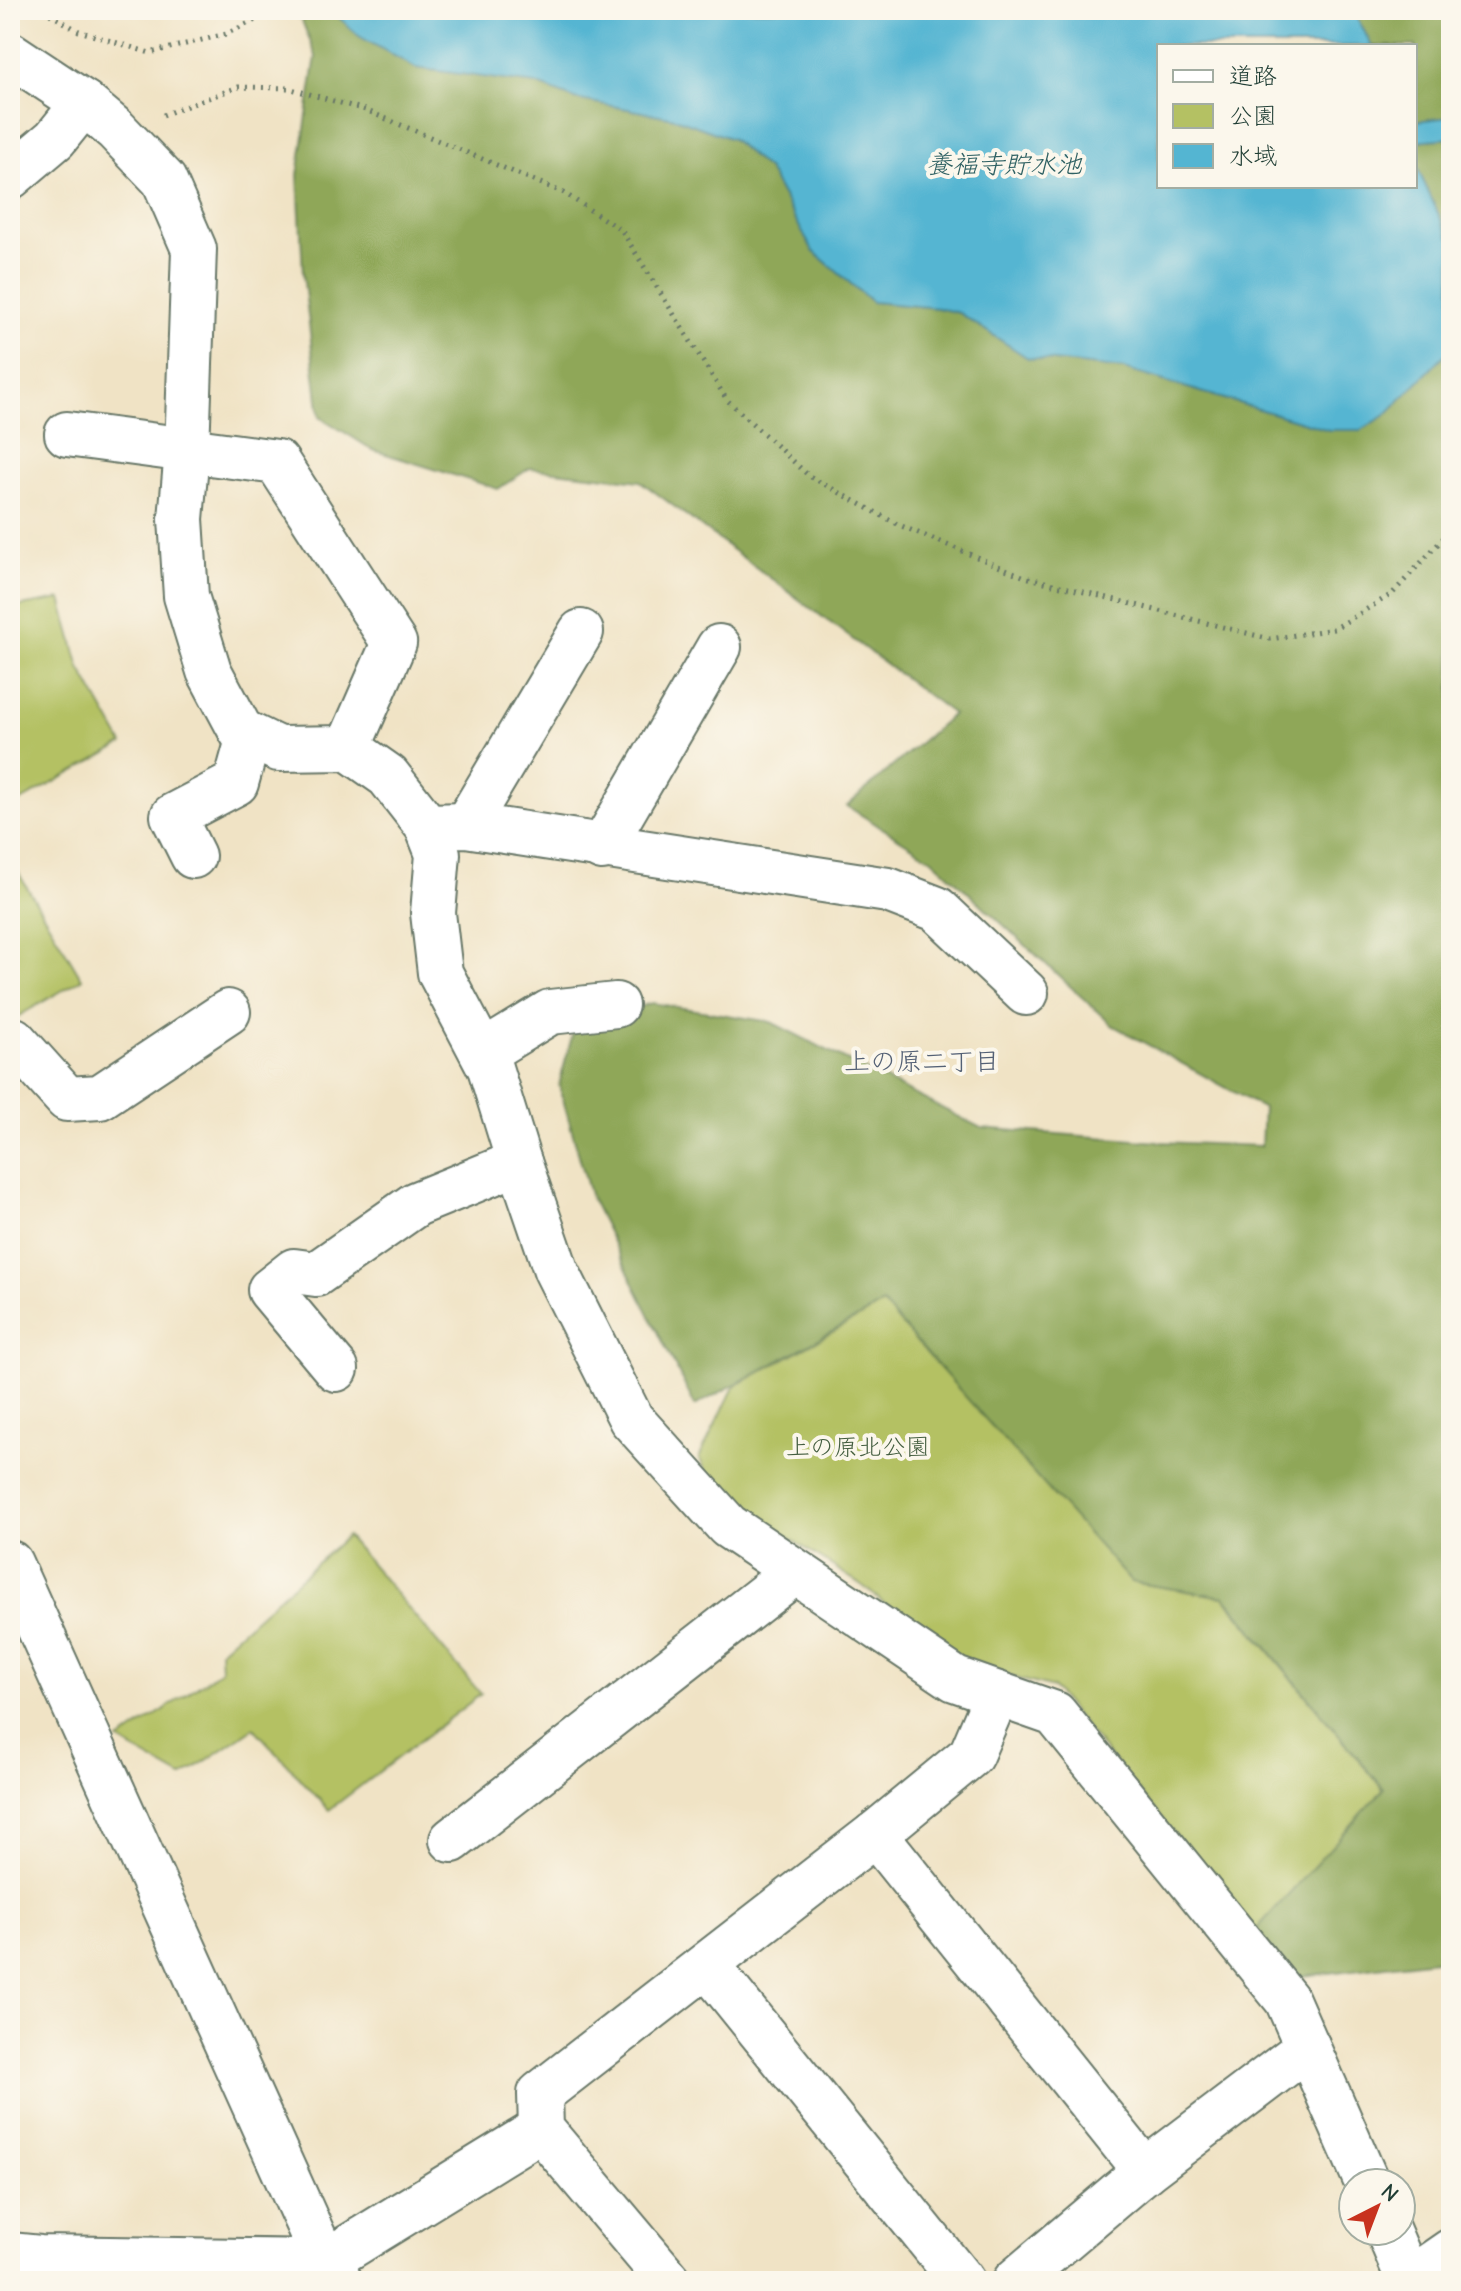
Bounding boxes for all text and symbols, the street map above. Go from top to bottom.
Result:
legend [1157,44,1417,188]
text: 道路 [1229,62,1277,90]
text: 公園 [1229,102,1277,130]
text: 水域 [1229,142,1277,170]
water label: 養福寺貯水池 [926,150,1083,180]
district label: 上の原二丁目 [844,1047,1000,1077]
park label: 上の原北公園 [786,1433,930,1461]
north arrow [1337,2167,1417,2247]
text: N [1376,2178,1404,2207]

